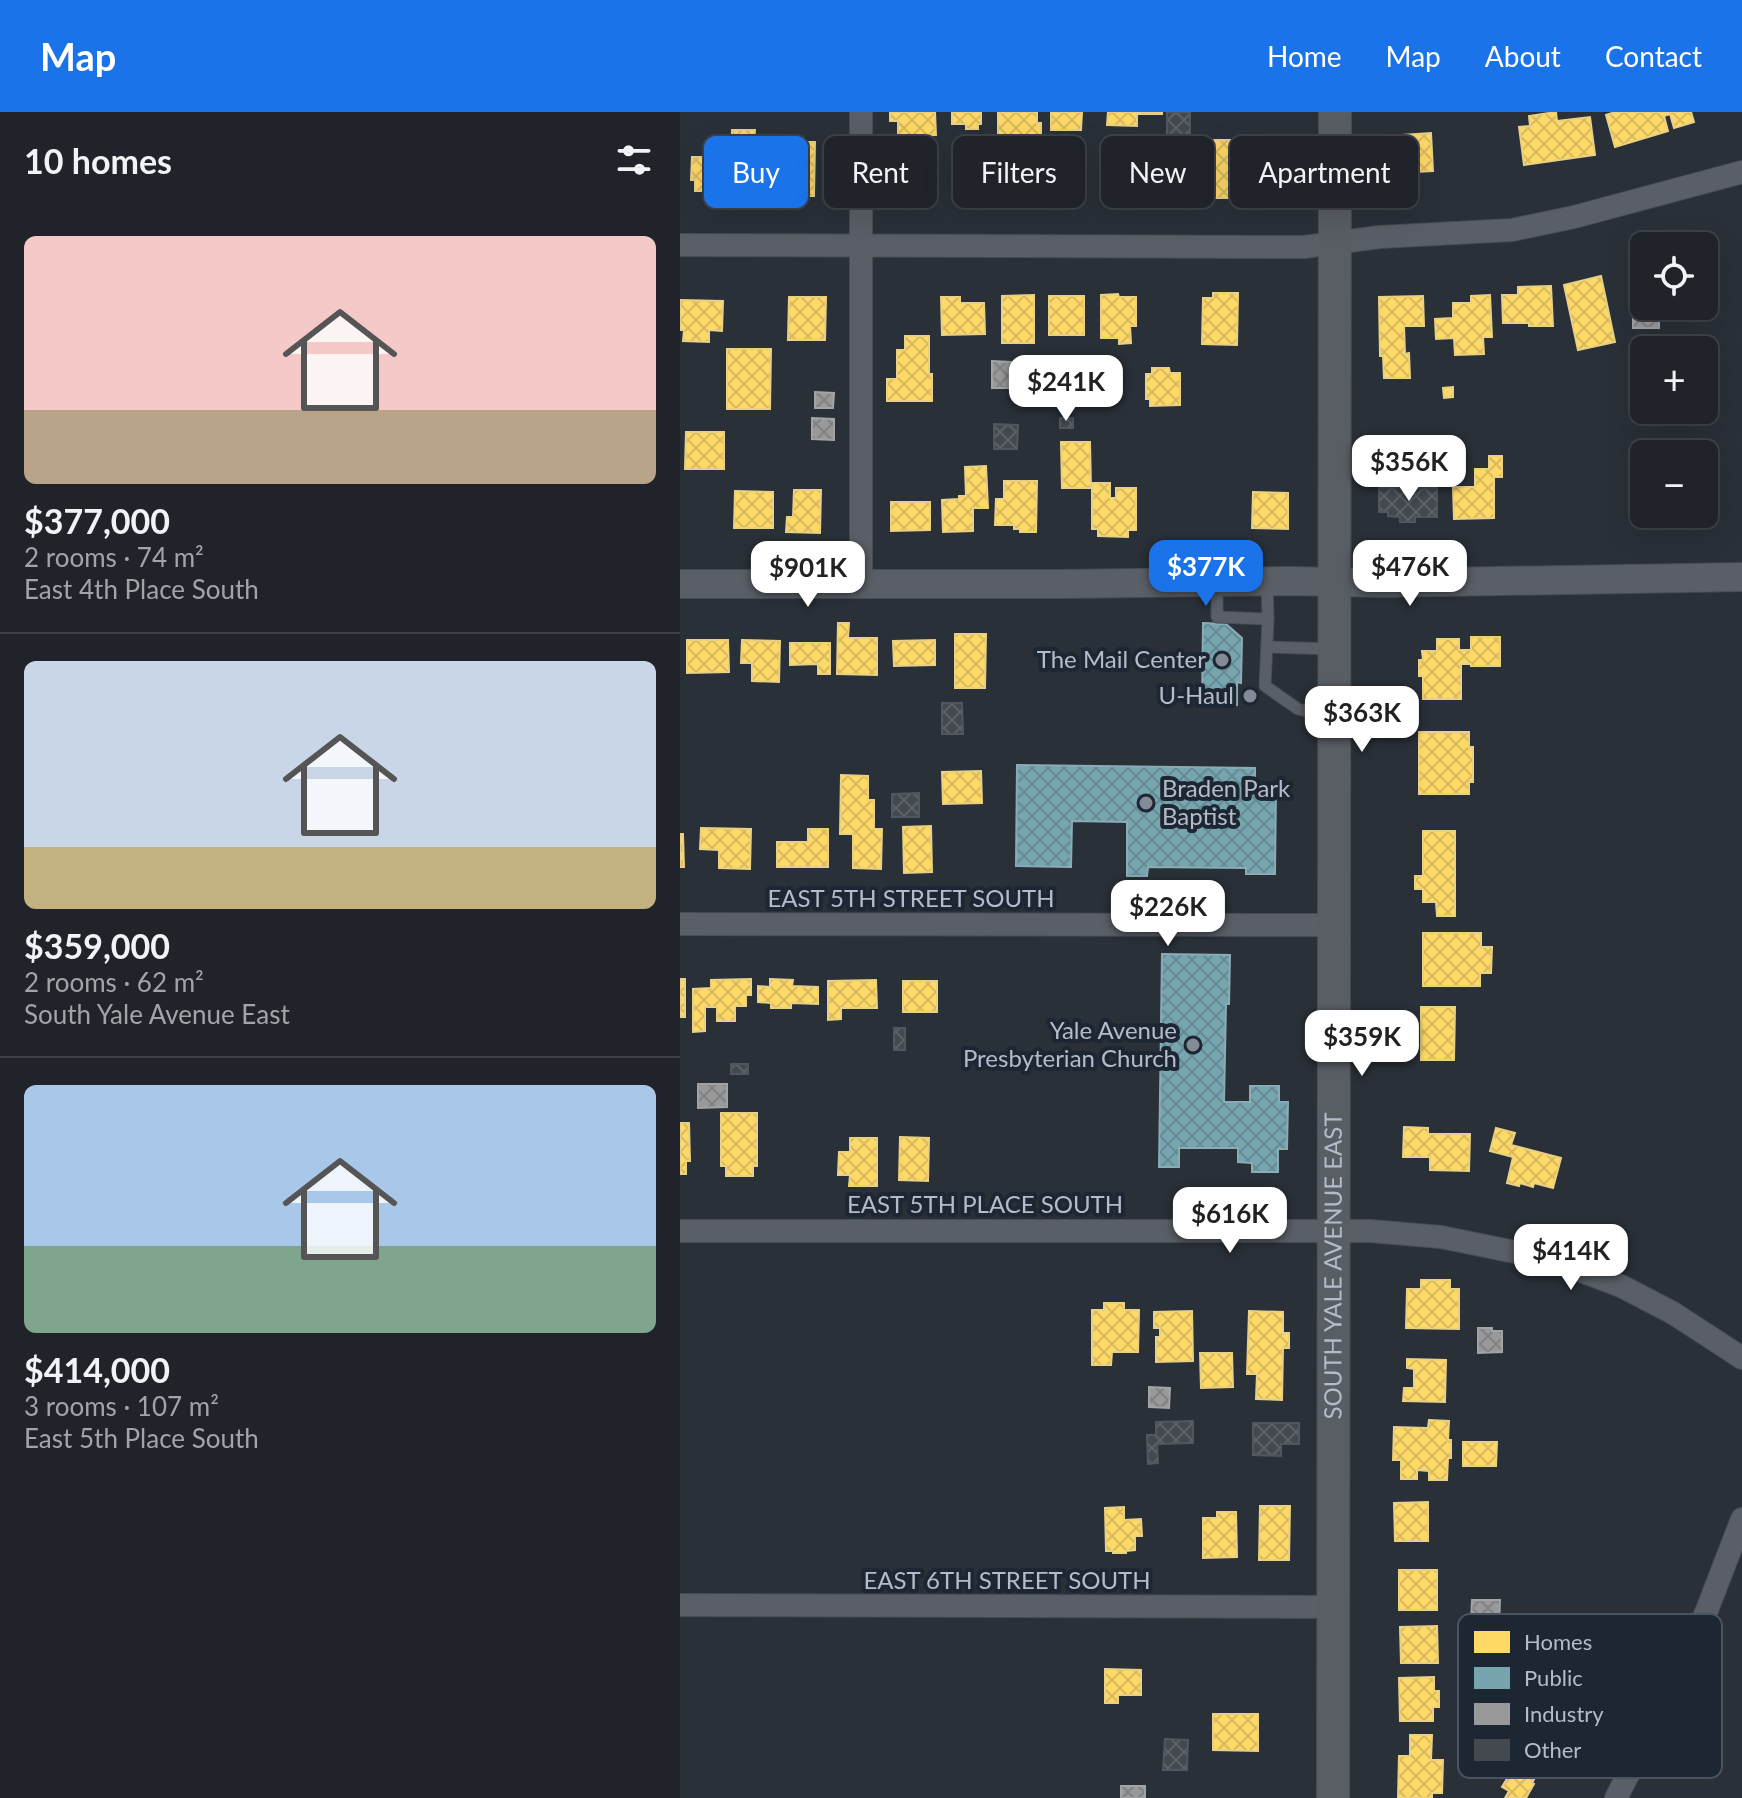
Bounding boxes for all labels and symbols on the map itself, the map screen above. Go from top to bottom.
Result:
pin: $241K [1010,355,1122,423]
pin: $356K [1353,435,1465,503]
pin: $377K [1150,540,1262,608]
pin: $476K [1354,540,1466,608]
pin: $901K [752,541,864,609]
place label: The Mail Center [1037,644,1206,673]
marker: The Mail Center [1213,651,1231,669]
place label: U-Haul [1158,680,1234,709]
pin: $363K [1306,686,1418,754]
marker: U-Haul [1241,687,1259,705]
place label: Braden Park Baptist [1162,773,1291,830]
marker: Braden Park Baptist [1137,794,1155,812]
pin: $226K [1112,880,1224,948]
street label: EAST 5TH STREET SOUTH [767,883,1055,912]
pin: $359K [1306,1010,1418,1078]
place label: Yale Avenue Presbyterian Church [963,1015,1177,1072]
marker: Yale Avenue Presbyterian Church [1184,1036,1202,1054]
street label: SOUTH YALE AVENUE EAST [1317,1112,1347,1420]
pin: $616K [1174,1187,1286,1255]
street label: EAST 5TH PLACE SOUTH [847,1189,1123,1218]
pin: $414K [1515,1224,1627,1292]
street label: EAST 6TH STREET SOUTH [863,1565,1151,1594]
legend [1458,1614,1722,1778]
text: Homes [1524,1628,1592,1655]
text: Public [1524,1664,1583,1691]
text: Industry [1524,1700,1604,1727]
text: Other [1524,1736,1581,1763]

